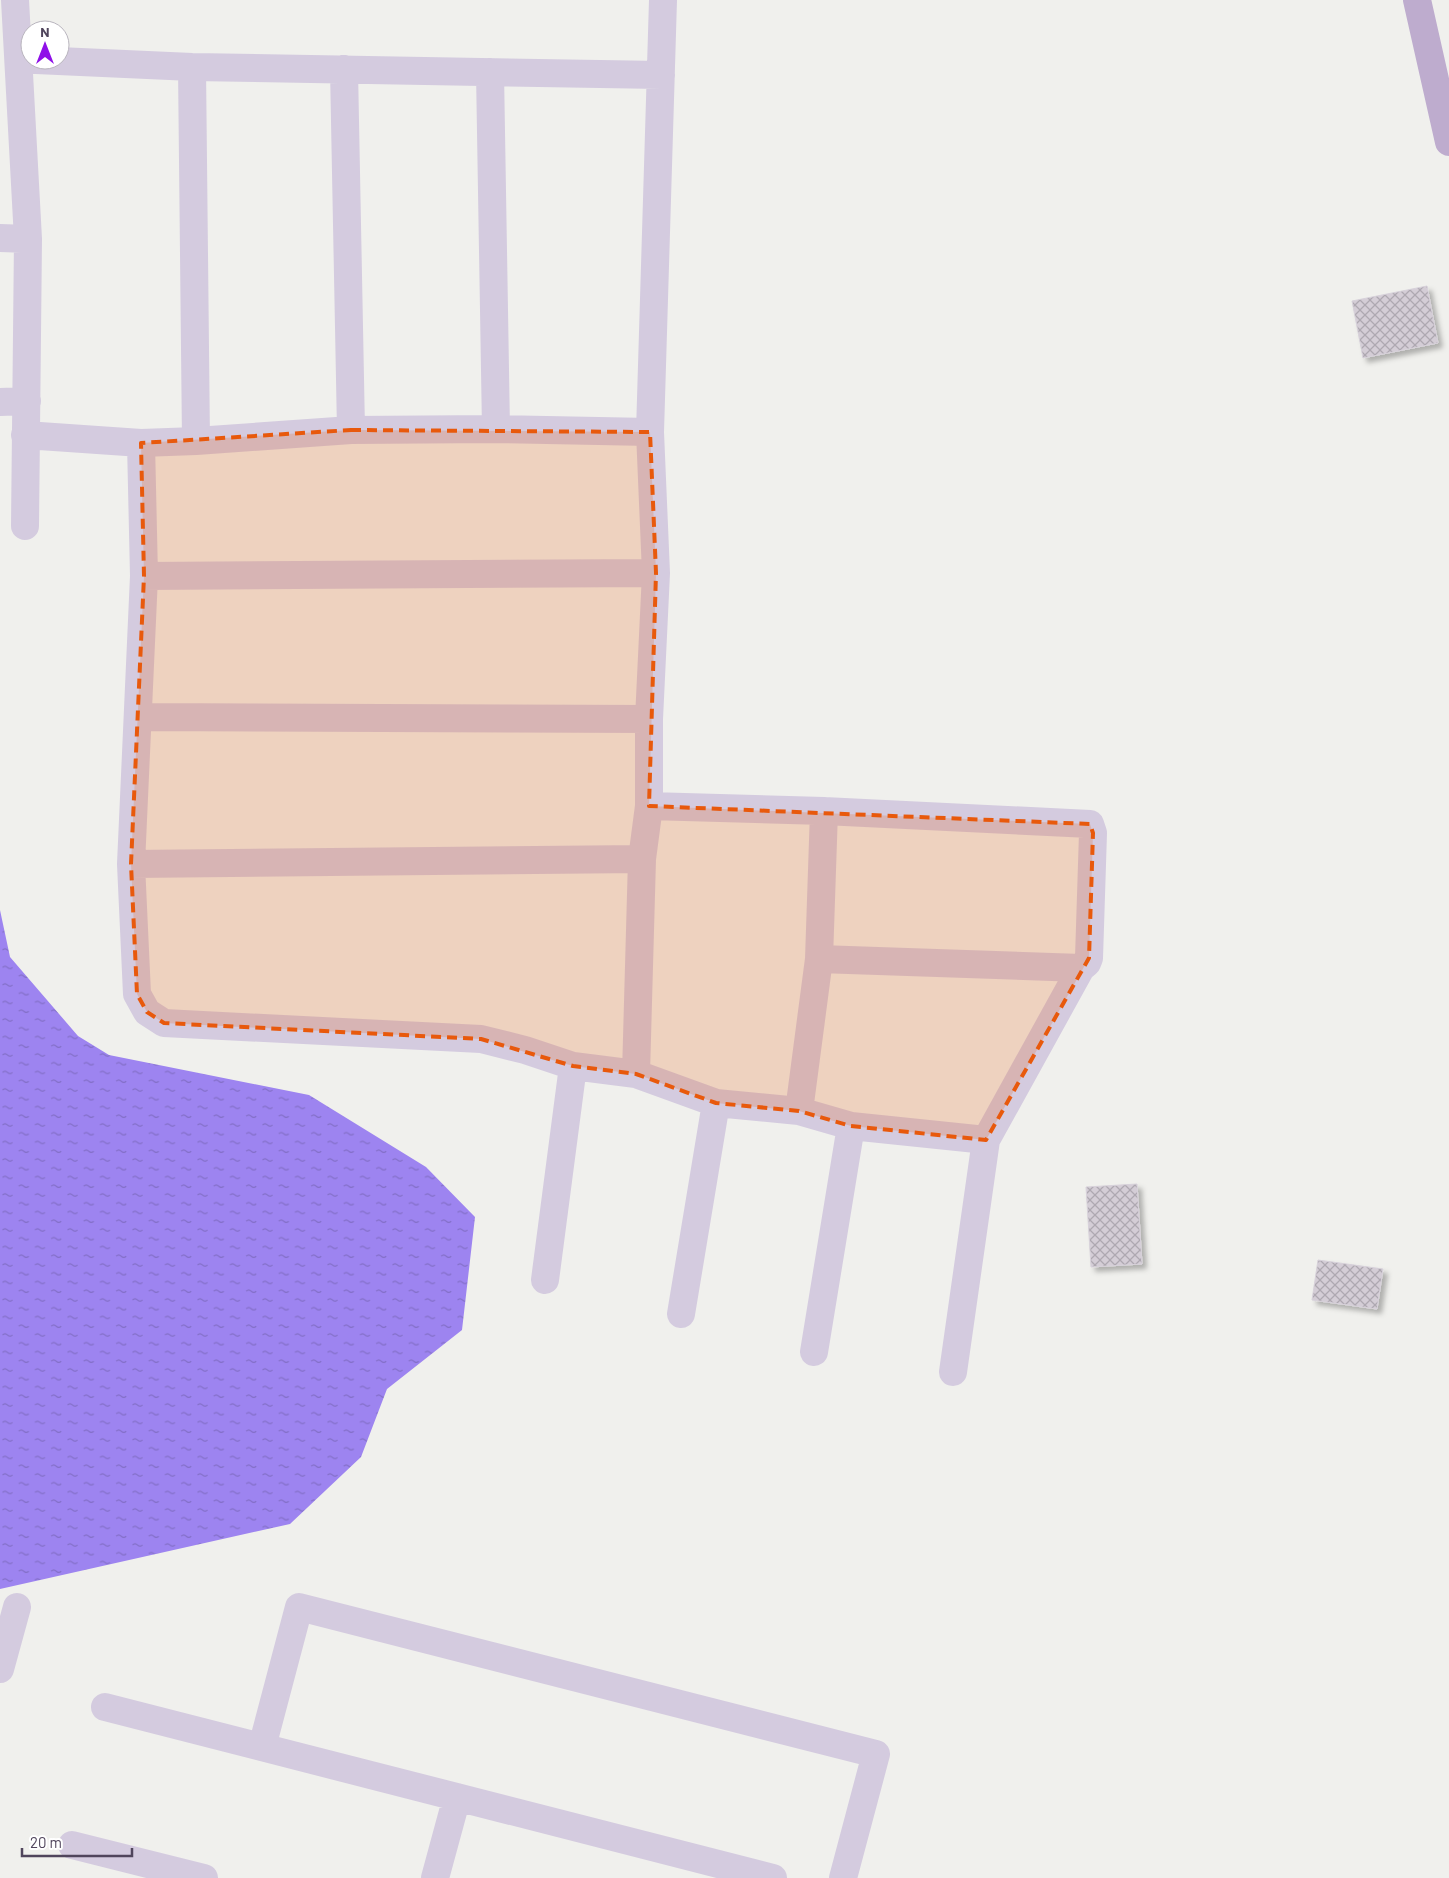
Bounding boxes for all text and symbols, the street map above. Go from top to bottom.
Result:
north arrow [20,20,70,70]
text: N [40,23,50,40]
scale bar [22,1826,132,1858]
text: 20 m [30,1833,62,1851]

